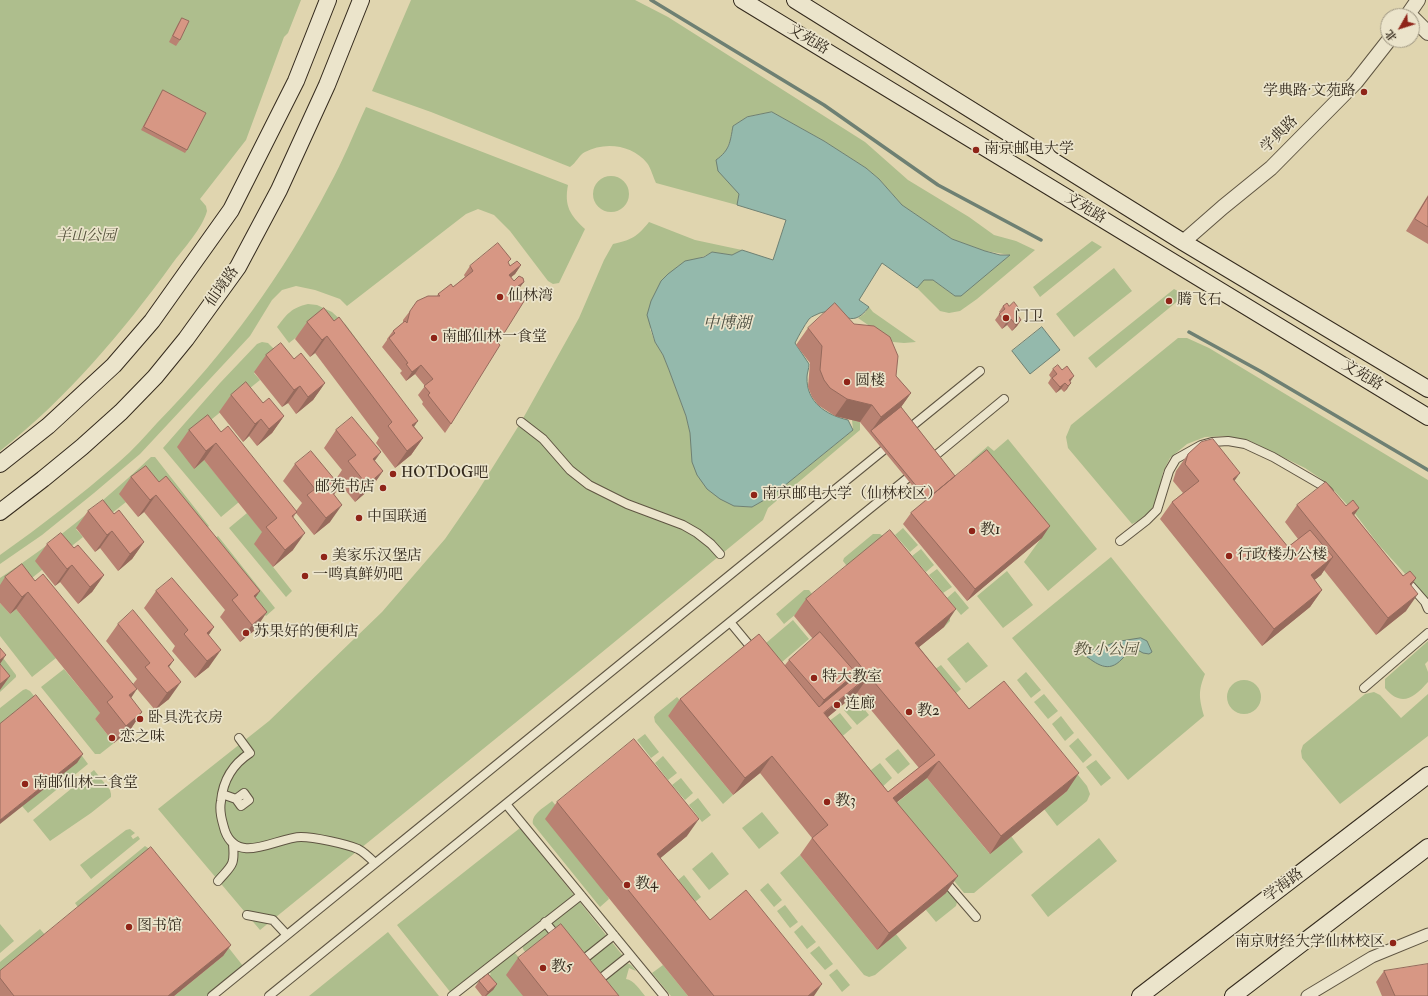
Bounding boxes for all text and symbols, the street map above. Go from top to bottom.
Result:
north arrow [1380,8,1420,48]
street label: 文苑路 [784,21,832,59]
text: 北 [1383,27,1400,44]
place label: 学典路·文苑路 [1263,83,1356,101]
marker: 学典路·文苑路 [1359,87,1369,97]
street label: 学典路 [1258,113,1302,157]
place label: 南京邮电大学 [984,141,1074,159]
marker: 南京邮电大学 [971,145,981,155]
street label: 文苑路 [1061,190,1109,228]
park label: 羊山公园 [56,228,116,246]
street label: 仙境路 [203,263,243,311]
place label: 仙林湾 [508,288,553,306]
marker: 仙林湾 [495,292,505,302]
place label: 腾飞石 [1177,292,1222,310]
marker: 腾飞石 [1164,296,1174,306]
place label: 门卫 [1014,309,1044,327]
marker: 门卫 [1001,313,1011,323]
water label: 中博湖 [703,315,751,335]
place label: 南邮仙林一食堂 [442,329,547,347]
marker: 南邮仙林一食堂 [429,333,439,343]
street label: 文苑路 [1338,357,1386,395]
place label: 圆楼 [855,373,885,391]
marker: 圆楼 [842,377,852,387]
place label: HOTDOG吧 [401,465,489,483]
marker: HOTDOG吧 [388,469,398,479]
place label: 邮苑书店 [315,479,375,497]
marker: 邮苑书店 [378,483,388,493]
place label: 南京邮电大学（仙林校区） [762,486,942,504]
marker: 南京邮电大学（仙林校区） [749,490,759,500]
place label: 中国联通 [367,509,427,527]
marker: 中国联通 [354,513,364,523]
place label: 教1 [980,522,1000,540]
marker: 教1 [967,526,977,536]
place label: 行政楼办公楼 [1237,547,1327,565]
place label: 美家乐汉堡店 [332,548,422,566]
marker: 行政楼办公楼 [1224,551,1234,561]
marker: 美家乐汉堡店 [319,552,329,562]
place label: 一鸣真鲜奶吧 [313,567,403,585]
marker: 一鸣真鲜奶吧 [300,571,310,581]
place label: 苏果好的便利店 [254,624,359,642]
marker: 苏果好的便利店 [241,628,251,638]
park label: 教1小公园 [1072,642,1138,660]
place label: 特大教室 [822,669,882,687]
marker: 特大教室 [809,673,819,683]
place label: 连廊 [845,696,875,714]
marker: 连廊 [832,700,842,710]
place label: 教2 [917,703,940,721]
marker: 教2 [904,707,914,717]
place label: 卧具洗衣房 [148,710,223,728]
marker: 卧具洗衣房 [135,714,145,724]
place label: 恋之味 [120,729,165,747]
marker: 恋之味 [107,733,117,743]
place label: 南邮仙林二食堂 [33,775,138,793]
marker: 南邮仙林二食堂 [20,779,30,789]
place label: 教3 [835,793,856,811]
marker: 教3 [822,797,832,807]
street label: 学海路 [1261,865,1307,907]
place label: 教4 [635,876,658,894]
marker: 教4 [622,880,632,890]
place label: 图书馆 [137,918,182,936]
marker: 图书馆 [124,922,134,932]
place label: 南京财经大学仙林校区 [1235,934,1385,952]
marker: 南京财经大学仙林校区 [1388,938,1398,948]
place label: 教5 [551,959,573,977]
marker: 教5 [538,963,548,973]

